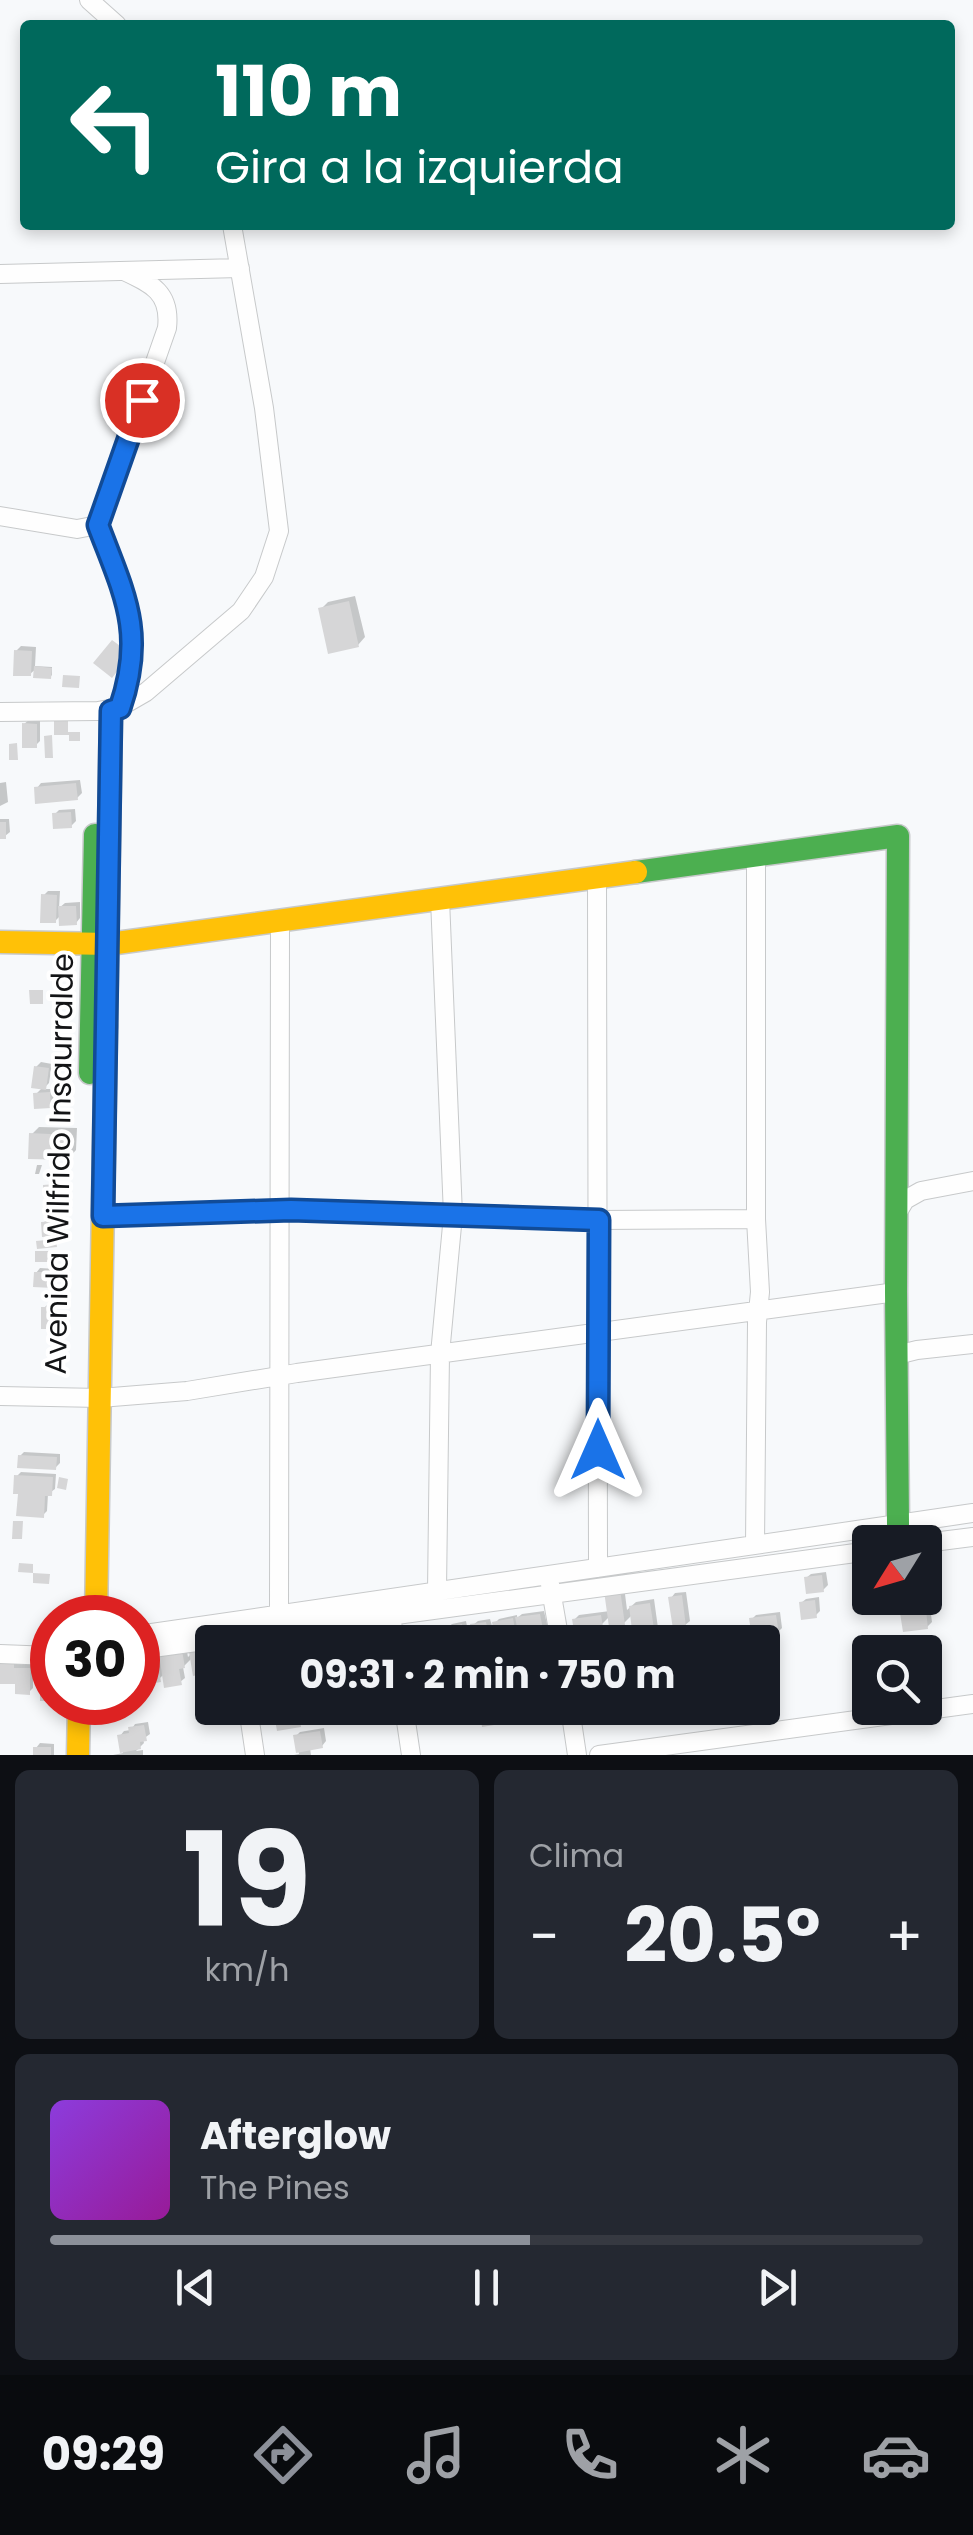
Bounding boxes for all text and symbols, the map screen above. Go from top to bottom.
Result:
text: 110 m [215,42,402,141]
icon: left [50,60,180,190]
text: Gira a la izquierda [215,136,624,199]
pin [100,358,185,443]
icon: arrive [115,373,170,428]
street label: Avenida Wilfrido Insaurralde [34,953,84,1375]
position arrow [546,1398,650,1502]
north arrow [852,1525,942,1615]
map controls [852,1525,942,1725]
speed limit sign: 30 [30,1595,160,1725]
button: search [852,1635,942,1725]
text: 09:31 · 2 min · 750 m [299,1648,676,1701]
text: 19 [183,1789,311,1972]
text: Clima [529,1833,624,1878]
text: 20.5° [624,1883,821,1988]
text: − [529,1898,559,1975]
text: + [885,1898,923,1975]
text: km/h [204,1947,290,1992]
text: Afterglow [200,2109,391,2162]
text: The Pines [200,2165,350,2210]
icon: previous [168,2260,223,2315]
icon: pause [459,2260,514,2315]
icon: next [750,2260,805,2315]
icon: directions [248,2420,318,2490]
icon: music [401,2420,471,2490]
icon: phone [555,2420,625,2490]
icon: climate [708,2420,778,2490]
icon: car [861,2420,931,2490]
text: 09:29 [42,2423,165,2486]

